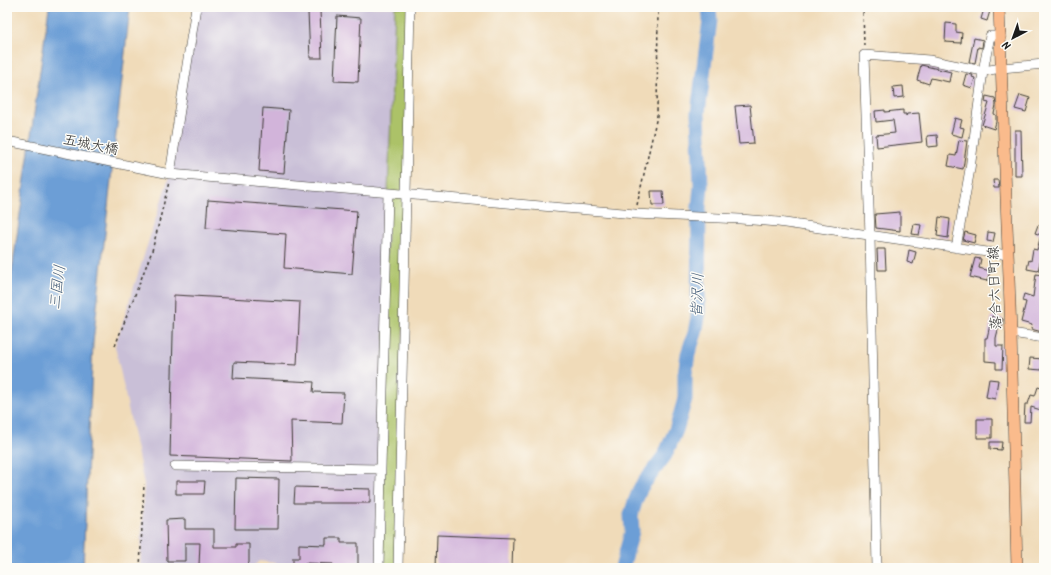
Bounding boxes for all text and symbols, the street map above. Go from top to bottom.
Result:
north arrow [993,18,1033,58]
text: N [999,36,1016,54]
street label: 五城大橋 [61,129,120,161]
street label: 落合六日町線 [983,246,1007,330]
water label: 三国川 [43,263,73,311]
water label: 皆沢川 [685,272,711,318]

